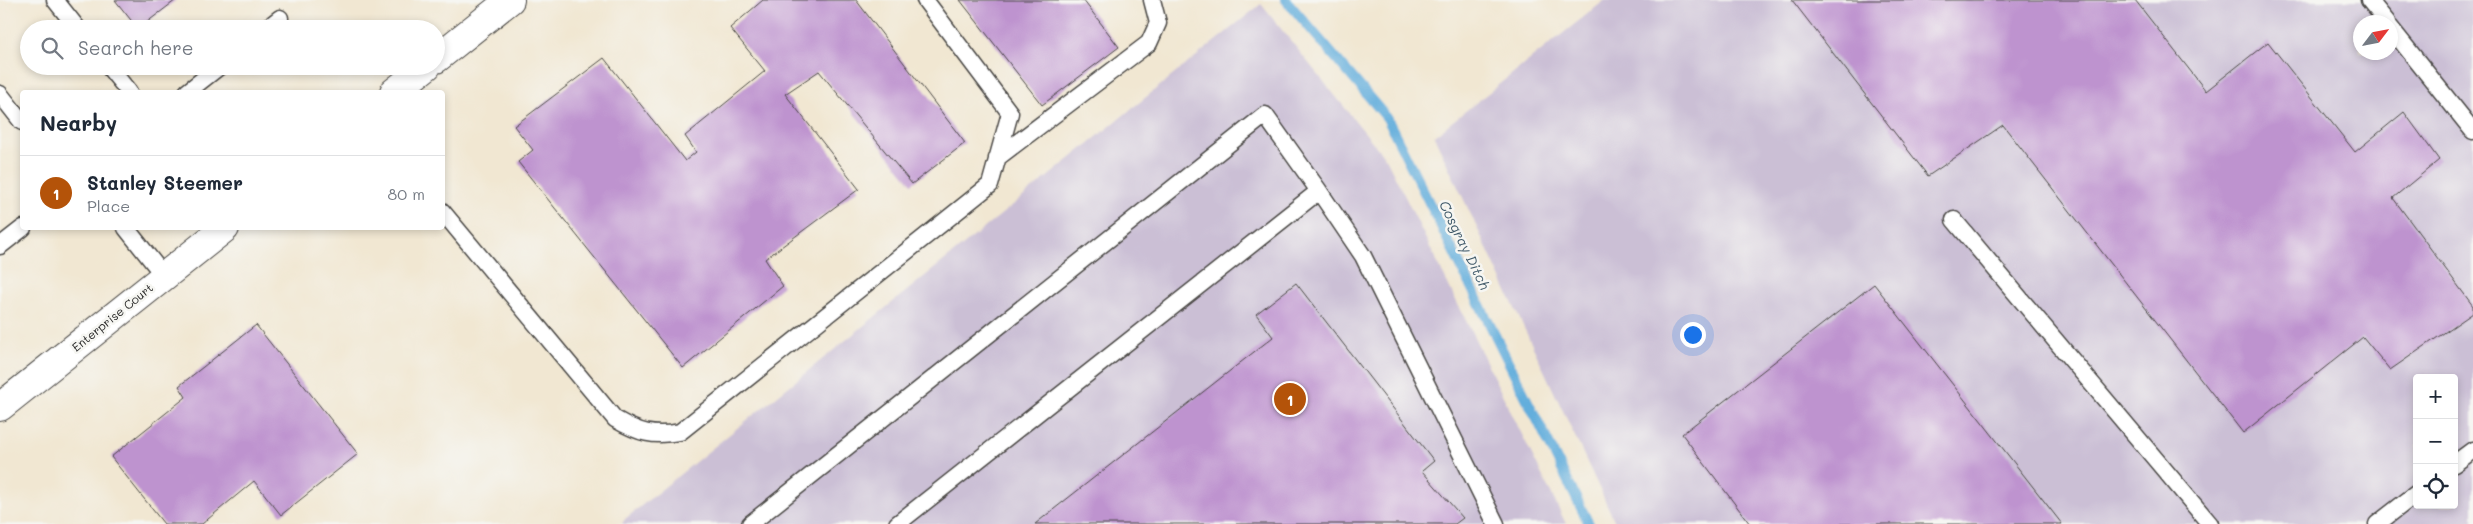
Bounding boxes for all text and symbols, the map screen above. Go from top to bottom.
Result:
north arrow [2353,15,2398,60]
search box [20,20,445,75]
icon: search [38,34,66,62]
text: Search here [78,35,194,60]
text: Nearby [40,109,117,136]
text: Stanley Steemer [87,170,243,195]
text: 1 [52,183,60,204]
text: 80 m [388,183,425,204]
text: Place [87,195,130,216]
water label: Cosgray Ditch [1435,197,1495,293]
street label: Enterprise Court [68,279,156,355]
your location [1680,322,1706,348]
map controls [2413,374,2458,509]
button: + [2413,374,2458,419]
pin: 1 [1274,380,1306,418]
button: − [2413,419,2458,464]
button: locate [2413,464,2458,509]

